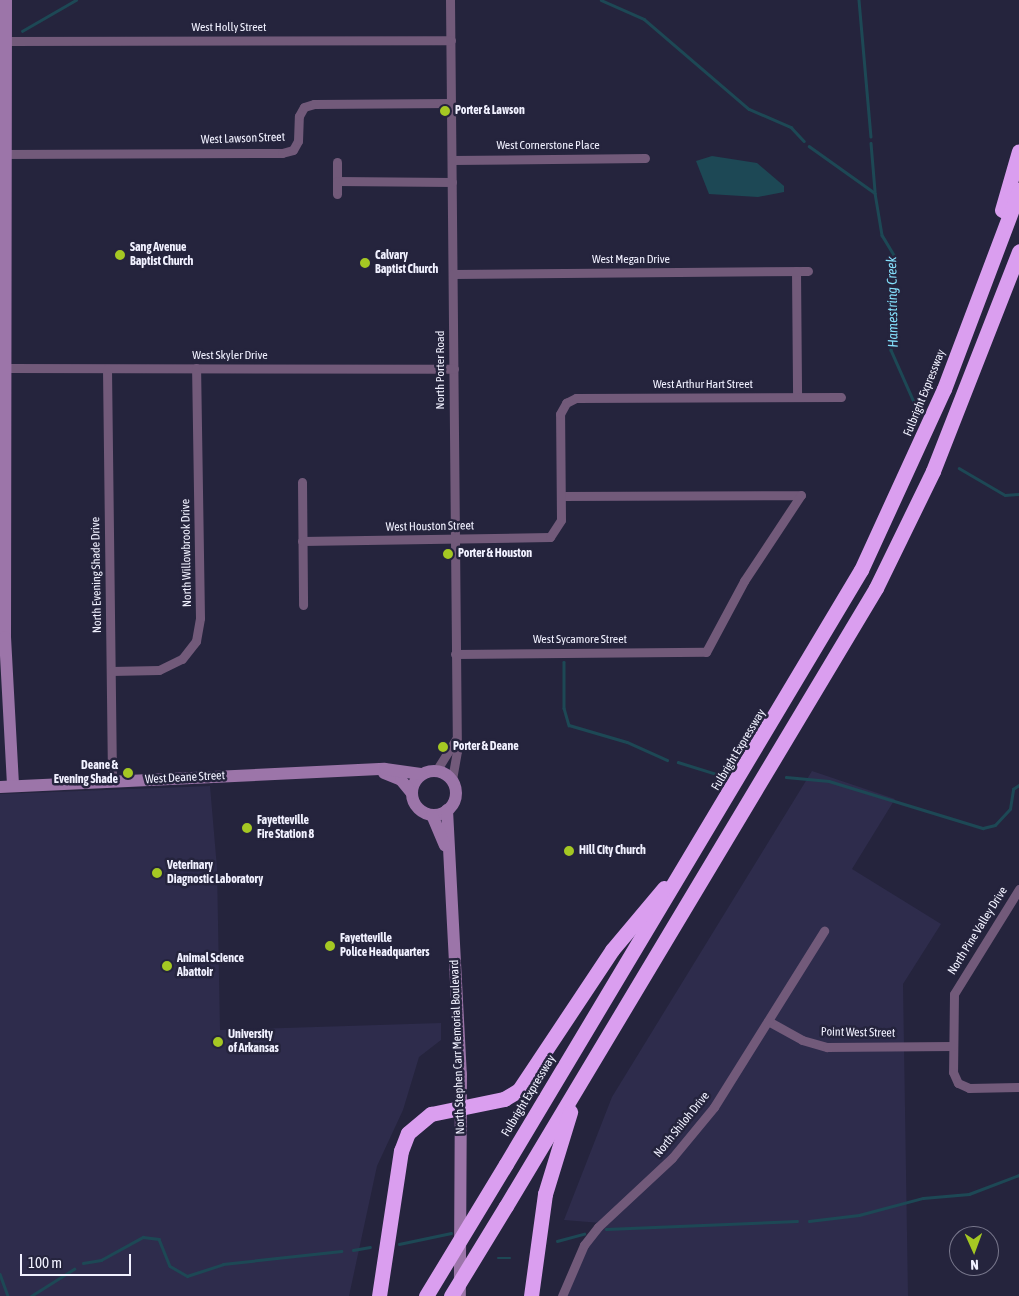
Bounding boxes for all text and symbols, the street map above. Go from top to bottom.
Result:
street label: West Holly Street [192,21,266,35]
place label: Porter & Lawson [455,104,525,118]
marker: Porter & Lawson [439,105,451,117]
street label: West Lawson Street [201,130,285,148]
street label: West Cornerstone Place [496,139,600,153]
place label: Sang Avenue Baptist Church [130,241,193,269]
marker: Sang Avenue Baptist Church [114,249,126,261]
place label: Calvary Baptist Church [375,249,438,277]
street label: West Megan Drive [592,253,670,267]
water label: Hamestring Creek [883,256,901,348]
marker: Calvary Baptist Church [359,257,371,269]
street label: North Porter Road [434,331,448,409]
street label: Fulbright Expressway [901,347,949,439]
street label: West Skyler Drive [192,349,268,363]
street label: West Arthur Hart Street [653,378,753,392]
street label: North Willowbrook Drive [179,499,195,607]
street label: North Evening Shade Drive [89,517,105,633]
street label: West Houston Street [386,519,474,535]
place label: Porter & Houston [458,547,532,561]
marker: Porter & Houston [442,548,454,560]
street label: West Sycamore Street [533,633,627,647]
street label: Fulbright Expressway [709,707,769,793]
place label: Porter & Deane [453,740,519,754]
marker: Porter & Deane [437,741,449,753]
place label: Deane & Evening Shade [54,759,118,787]
marker: Deane & Evening Shade [122,767,134,779]
street label: West Deane Street [145,769,225,787]
place label: Fayetteville Fire Station 8 [257,814,314,842]
marker: Fayetteville Fire Station 8 [241,822,253,834]
place label: Hill City Church [579,844,646,858]
marker: Hill City Church [563,845,575,857]
place label: Veterinary Diagnostic Laboratory [167,859,263,887]
marker: Veterinary Diagnostic Laboratory [151,867,163,879]
street label: North Pine Valley Drive [945,884,1011,978]
place label: Fayetteville Police Headquarters [340,932,430,960]
marker: Fayetteville Police Headquarters [324,940,336,952]
place label: Animal Science Abattoir [177,952,244,980]
street label: North Stephen Carr Memorial Boulevard [448,959,468,1135]
marker: Animal Science Abattoir [161,960,173,972]
street label: Point West Street [821,1025,895,1041]
place label: University of Arkansas [228,1028,279,1056]
marker: University of Arkansas [212,1036,224,1048]
street label: Fulbright Expressway [499,1053,559,1139]
street label: North Shiloh Drive [651,1089,713,1161]
north arrow [949,1226,999,1276]
scale bar [22,1244,134,1276]
text: 100 m [28,1254,62,1271]
text: N [970,1257,979,1273]

